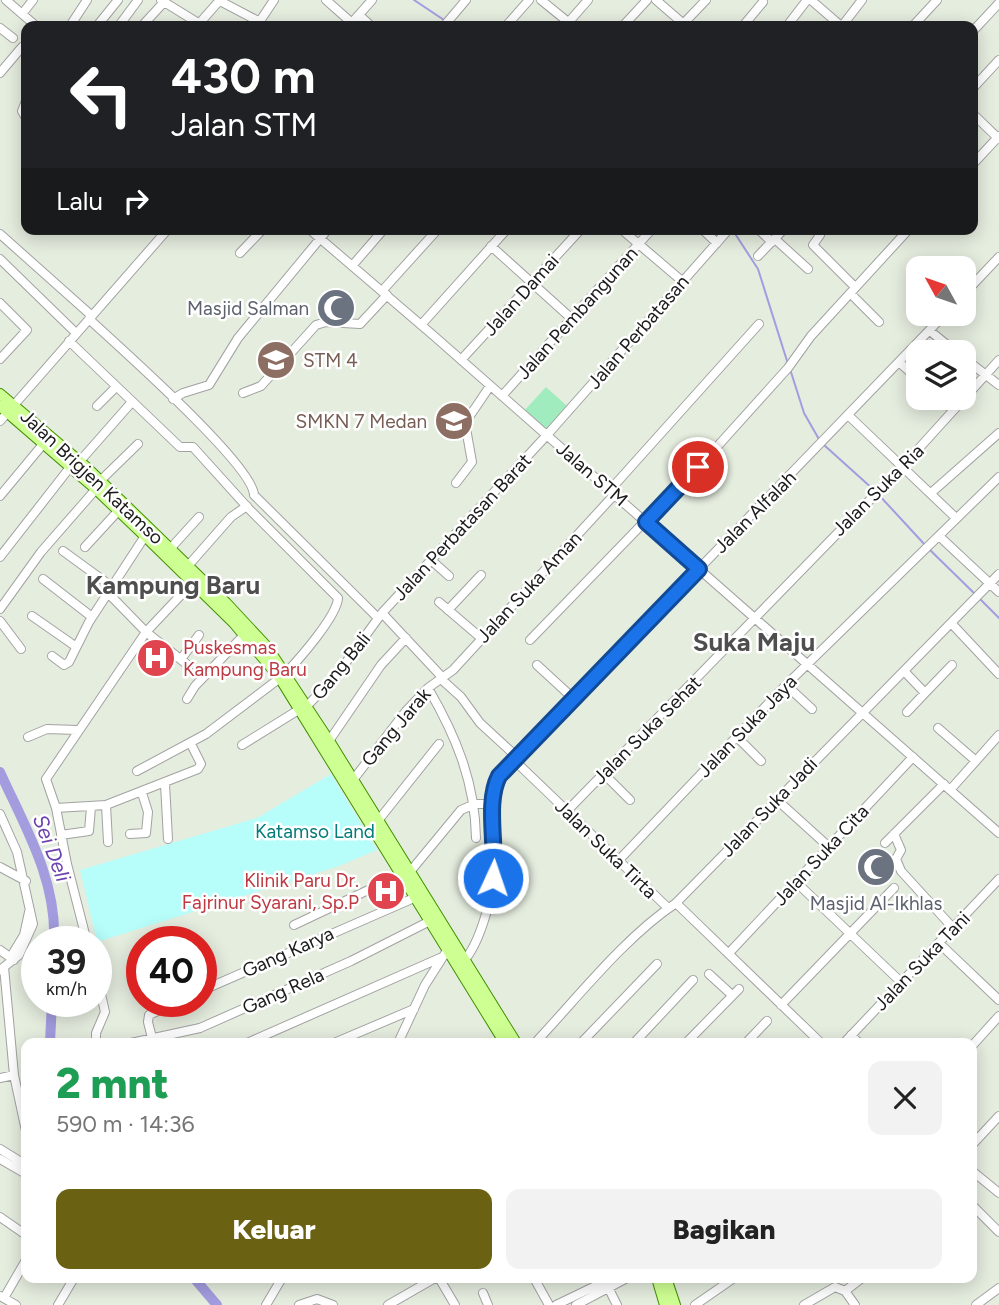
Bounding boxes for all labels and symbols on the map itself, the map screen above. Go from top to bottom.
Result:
street label: Jalan Pembangunan [512,242,642,384]
street label: Jalan Damai [478,250,564,340]
north arrow [906,256,976,326]
street label: Jalan Perbatasan [582,270,694,394]
mosque icon: Masjid Salman [315,287,357,329]
place label: Masjid Salman [187,297,309,320]
school or university icon: STM 4 [255,339,297,381]
place label: STM 4 [303,349,358,372]
school or university icon: SMKN 7 Medan [433,400,475,442]
street label: Jalan Brigjen Katamso [16,405,168,549]
place label: SMKN 7 Medan [296,410,427,433]
street label: Jalan STM [552,437,632,511]
pin [668,437,728,497]
street label: Jalan Suka Ria [827,439,929,541]
street label: Jalan Perbatasan Barat [388,449,536,605]
street label: Jalan Alfalah [709,466,801,558]
street label: Jalan Suka Aman [472,527,586,647]
district label: Kampung Baru [86,569,260,601]
district label: Suka Maju [693,626,815,658]
street label: Gang Bali [307,627,375,705]
place label: Puskesmas Kampung Baru [183,636,307,681]
hospital icon: Puskesmas Kampung Baru [135,637,177,679]
street label: Jalan Suka Jaya [692,670,802,782]
street label: Jalan Suka Sehat [588,671,706,789]
street label: Gang Jarak [357,682,436,771]
street label: Jalan Suka Jadi [716,752,822,862]
street label: Jalan Suka Tirta [550,795,662,903]
street label: Jalan Suka Cita [769,800,873,910]
water label: Sei Deli [28,811,76,885]
park label: Katamso Land [255,820,375,843]
position arrow [456,841,530,915]
mosque icon: Masjid Al-Ikhlas [855,846,897,888]
place label: Klinik Paru Dr. Fajrinur Syarani, Sp.P [182,869,359,914]
hospital icon: Klinik Paru Dr. Fajrinur Syarani, Sp.P [365,870,407,912]
place label: Masjid Al-Ikhlas [810,892,942,915]
street label: Jalan Suka Tani [869,907,975,1015]
street label: Gang Karya [239,922,337,982]
speed limit sign: 40 [126,926,217,1017]
street label: Gang Rela [239,963,327,1019]

